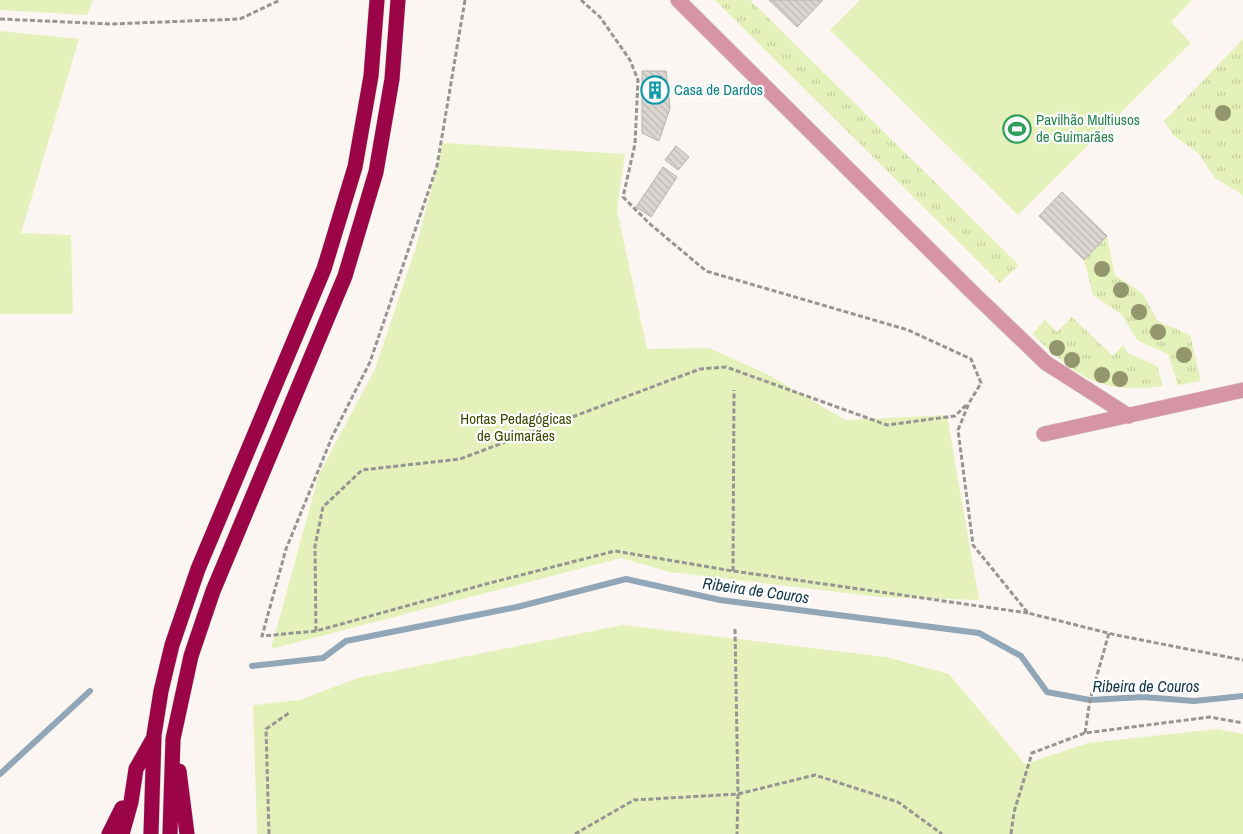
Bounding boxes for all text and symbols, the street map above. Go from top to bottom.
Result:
building icon: Casa de Dardos [640,75,670,105]
place label: Casa de Dardos [674,79,763,100]
place label: Pavilhão Multiusos de Guimarães [1036,109,1140,147]
sports icon: Pavilhão Multiusos de Guimarães [1002,114,1032,144]
park label: Hortas Pedagógicas de Guimarães [460,408,572,446]
water label: Ribeira de Couros [701,572,811,608]
water label: Ribeira de Couros [1092,675,1200,697]

